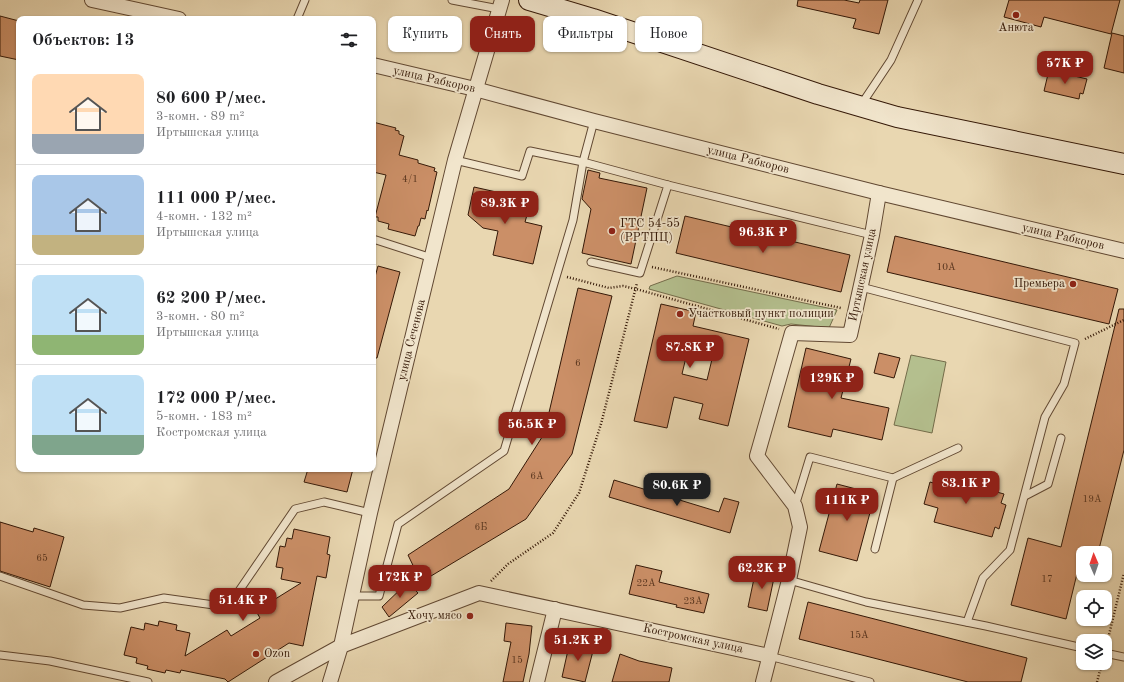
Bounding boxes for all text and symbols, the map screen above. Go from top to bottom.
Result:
marker: Анюта [1011,10,1021,20]
chip: Купить [388,16,462,52]
chip: Снять [470,16,535,52]
chip: Фильтры [543,16,627,52]
chip: Новое [635,16,702,52]
place label: Анюта [998,22,1034,34]
icon: filters [338,29,360,51]
text: Объектов: 13 [32,32,134,49]
pin: 57K ₽ [1037,51,1093,85]
text: 57K ₽ [1046,57,1084,70]
street label: улица Рабкоров [392,65,477,95]
icon: home [64,90,112,138]
text: 80 600 ₽/мес. [156,90,266,107]
text: 3-комн. · 89 m² [156,110,244,123]
text: Иртышская улица [156,126,259,139]
street label: улица Рабкоров [706,144,790,176]
house number: 4/1 [402,174,418,184]
text: 111 000 ₽/мес. [156,190,276,207]
icon: home [64,191,112,239]
pin: 89.3K ₽ [468,191,542,225]
text: 89.3K ₽ [480,197,530,210]
text: 4-комн. · 132 m² [156,210,252,223]
place label: ГТС 54-55 (РРТПЦ) [620,217,680,244]
pin: 96.3K ₽ [726,220,800,254]
street label: улица Рабкоров [1021,222,1106,252]
text: Иртышская улица [156,226,259,239]
marker: ГТС 54-55 (РРТПЦ) [607,226,617,236]
text: 96.3K ₽ [738,226,788,239]
street label: Иртышская улица [847,227,879,323]
house number: 10А [936,262,956,272]
place label: Премьера [1014,278,1065,290]
marker: Премьера [1068,279,1078,289]
text: 62 200 ₽/мес. [156,290,266,307]
icon: home [64,291,112,339]
street label: улица Сеченова [396,298,428,382]
place label: Участковый пункт полиции [688,308,834,320]
marker: Участковый пункт полиции [675,309,685,319]
text: 3-комн. · 80 m² [156,310,244,323]
text: Иртышская улица [156,326,259,339]
pin: 87.8K ₽ [653,335,727,369]
text: 87.8K ₽ [665,341,715,354]
house number: 6 [575,358,581,368]
pin: 129K ₽ [799,366,865,400]
text: 129K ₽ [809,372,855,385]
text: 172 000 ₽/мес. [156,390,276,407]
icon: home [64,391,112,439]
text: 5-комн. · 183 m² [156,410,252,423]
pin: 56.5K ₽ [495,412,569,446]
text: 56.5K ₽ [507,418,557,431]
text: Костромская улица [156,426,267,439]
house number: 6А [530,471,544,481]
pin: 83.1K ₽ [929,471,1003,505]
pin: 80.6K ₽ [640,473,714,507]
text: 83.1K ₽ [941,477,991,490]
text: 80.6K ₽ [652,479,702,492]
pin: 111K ₽ [814,488,880,522]
text: 111K ₽ [824,494,870,507]
house number: 19А [1082,494,1102,504]
house number: 6Б [475,522,487,532]
north arrow [1076,546,1112,582]
map controls [1076,546,1112,670]
house number: 65 [36,553,48,563]
pin: 62.2K ₽ [725,556,799,590]
text: 62.2K ₽ [737,562,787,575]
pin: 172K ₽ [367,565,433,599]
text: 172K ₽ [377,571,423,584]
house number: 17 [1041,574,1053,584]
house number: 22А [636,578,656,588]
pin: 51.4K ₽ [206,588,280,622]
button: locate [1076,590,1112,626]
text: 51.4K ₽ [218,594,268,607]
house number: 23А [683,596,703,606]
place label: Хочу мясо [407,610,462,622]
marker: Хочу мясо [465,611,475,621]
street label: Костромская улица [642,623,744,656]
pin: 51.2K ₽ [541,628,615,662]
house number: 15А [849,630,869,640]
text: 51.2K ₽ [553,634,603,647]
button: layers [1076,634,1112,670]
place label: Ozon [264,648,291,660]
marker: Ozon [251,649,261,659]
house number: 15 [511,655,523,665]

